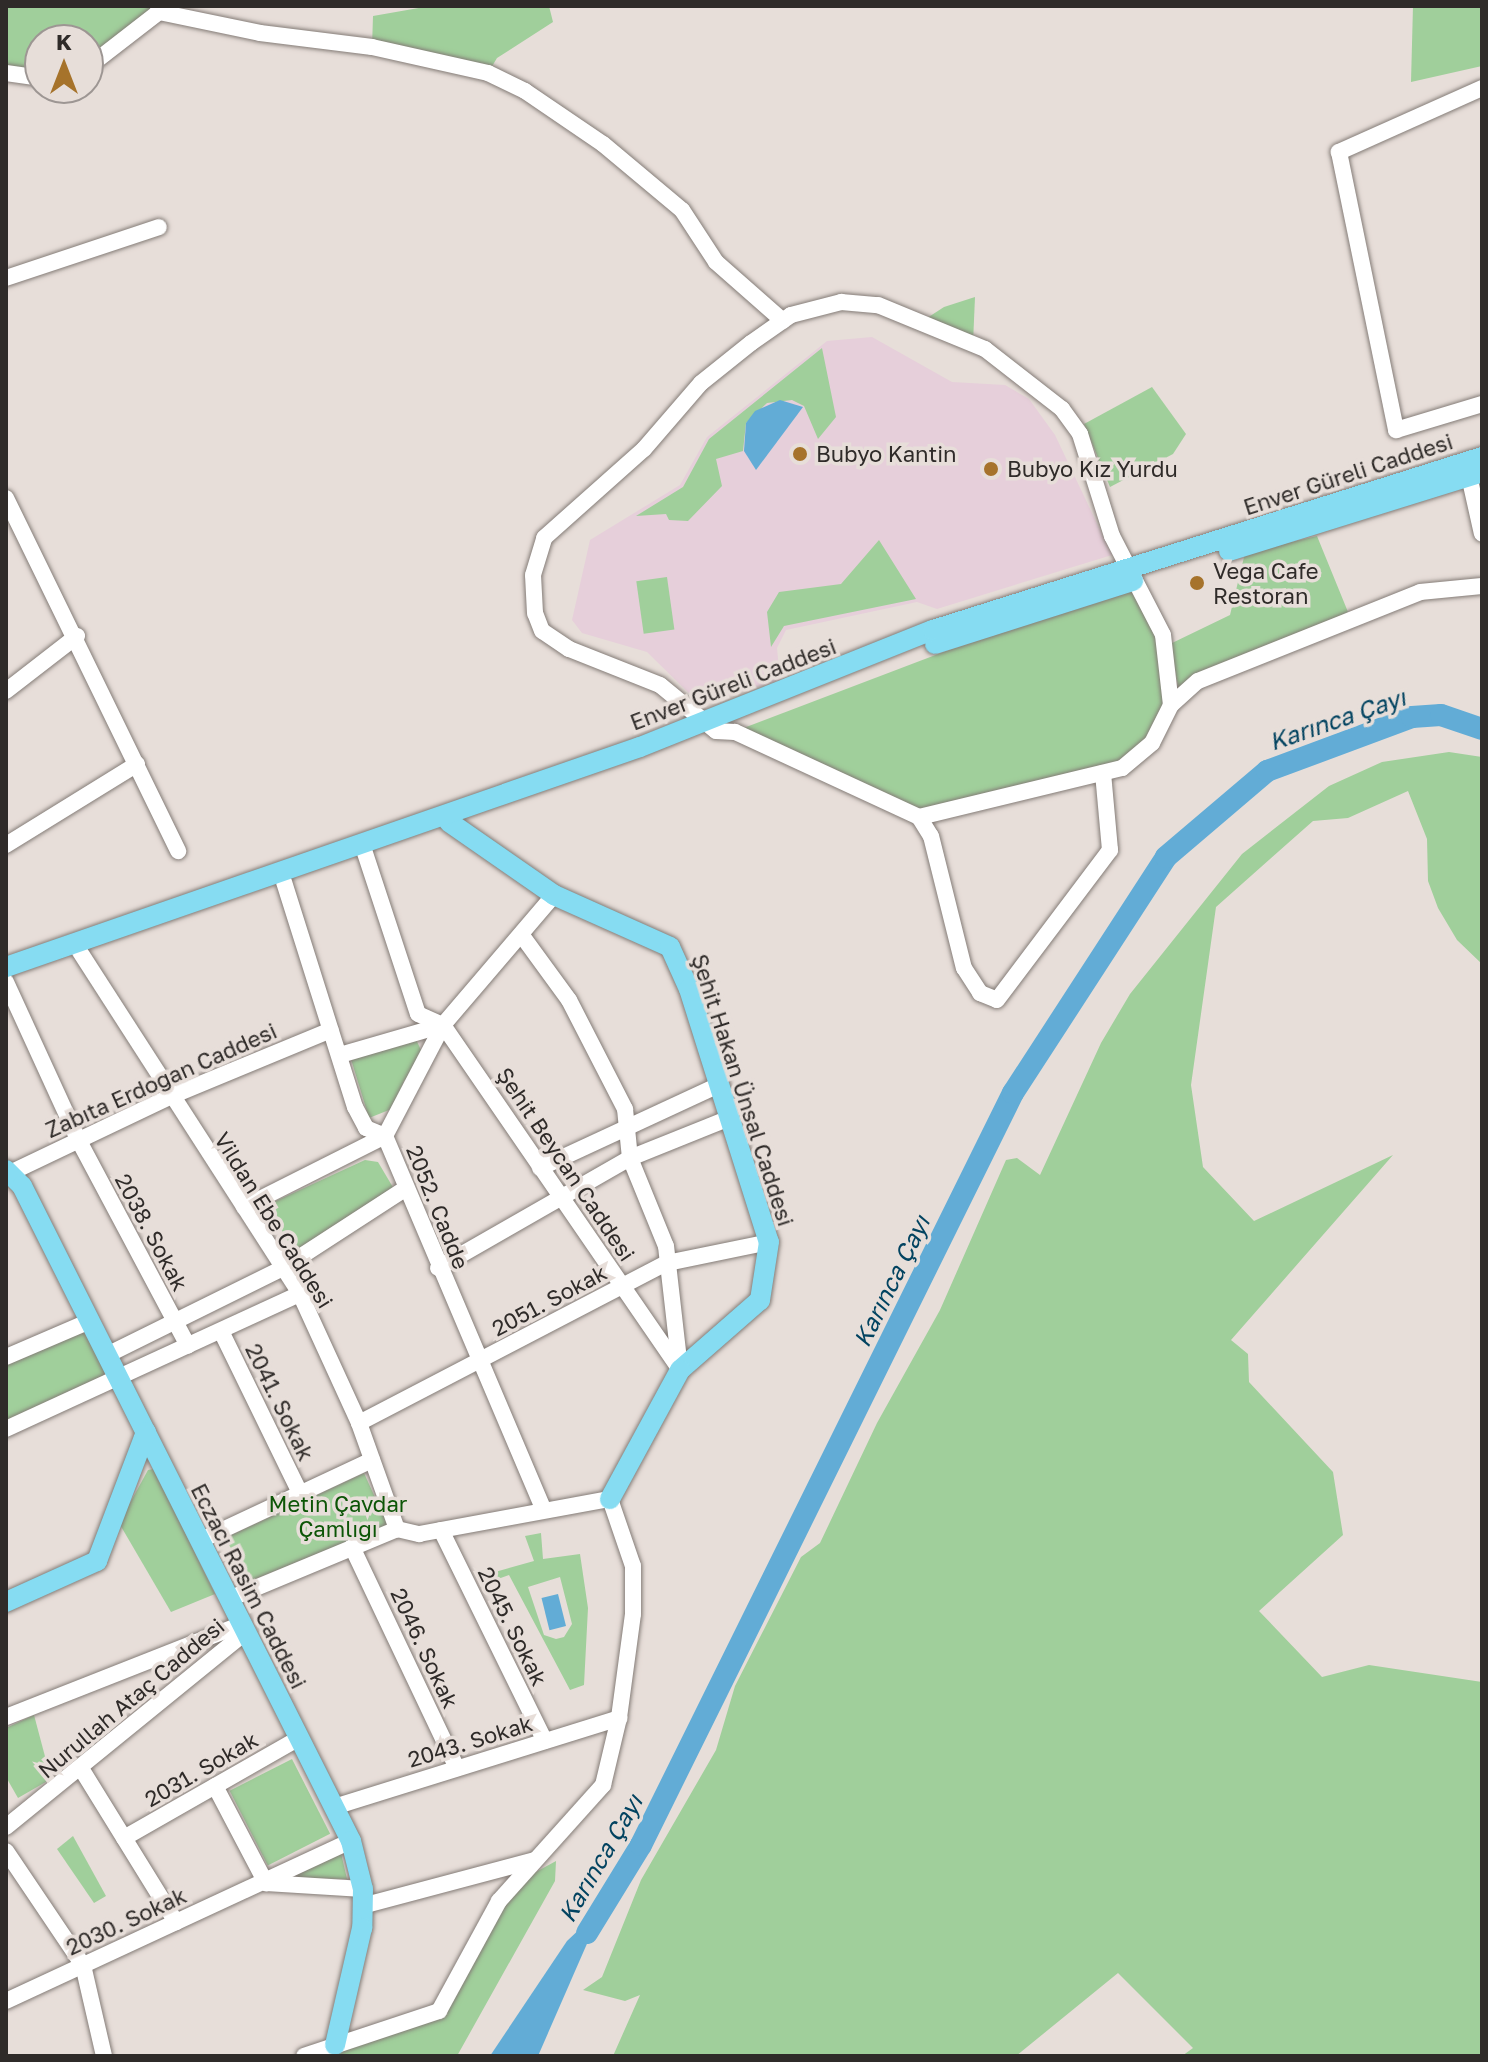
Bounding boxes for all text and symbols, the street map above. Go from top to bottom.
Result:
north arrow [24,24,104,104]
text: K [56,28,72,55]
street label: Enver Güreli Caddesi [1240,428,1456,520]
place label: Bubyo Kantin [816,441,957,467]
marker: Bubyo Kantin [791,445,809,463]
place label: Bubyo Kız Yurdu [1007,456,1178,482]
marker: Bubyo Kız Yurdu [982,460,1000,478]
place label: Vega Cafe Restoran [1213,557,1319,608]
marker: Vega Cafe Restoran [1188,574,1206,592]
street label: Enver Güreli Caddesi [626,633,840,735]
water label: Karınca Çayı [1265,682,1409,756]
street label: Şehit Hakan Ünsal Caddesi [687,951,799,1229]
street label: Zabıta Erdoğan Caddesi [41,1017,281,1143]
street label: Şehit Beycan Caddesi [491,1062,641,1266]
street label: Vildan Ebe Caddesi [209,1127,339,1313]
street label: 2052. Cadde [401,1141,475,1273]
street label: 2038. Sokak [110,1169,194,1295]
water label: Karınca Çayı [847,1211,935,1351]
street label: 2051. Sokak [487,1259,611,1341]
street label: 2041. Sokak [240,1339,320,1465]
street label: Eczacı Rasim Caddesi [186,1479,312,1693]
park label: Metin Çavdar Çamlığı [269,1490,407,1542]
street label: 2045. Sokak [473,1562,553,1690]
street label: 2046. Sokak [386,1584,464,1712]
street label: Nurullah Ataç Caddesi [33,1612,229,1784]
street label: 2043. Sokak [404,1709,536,1773]
street label: 2031. Sokak [140,1726,262,1812]
water label: Karınca Çayı [552,1789,648,1927]
street label: 2030. Sokak [62,1882,190,1960]

